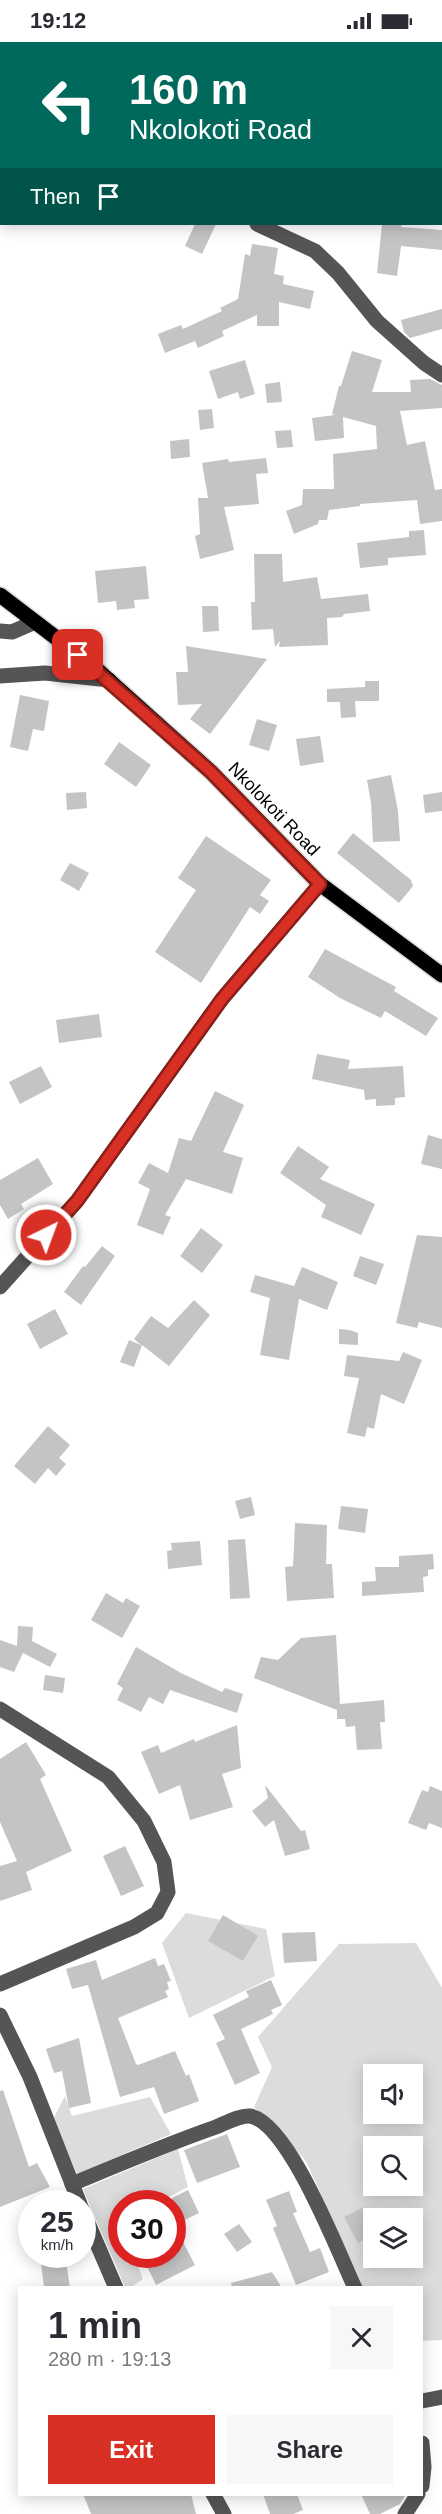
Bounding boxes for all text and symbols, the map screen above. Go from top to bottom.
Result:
text: 19:12 [30,8,86,33]
icon: left [30,66,108,144]
text: 160 m [129,66,248,113]
text: Nkolokoti Road [129,115,312,145]
icon: arrive [92,180,125,213]
text: Then [30,184,80,209]
pin [52,629,103,680]
icon: arrive [61,638,94,671]
street label: Nkolokoti Road [224,758,324,860]
position arrow [14,1203,78,1267]
map controls [363,2064,423,2268]
button: sound [363,2064,423,2124]
button: search [363,2136,423,2196]
speed limit sign: 30 [108,2190,186,2268]
text: 25 [40,2205,74,2238]
button: layers [363,2208,423,2268]
text: km/h [41,2236,73,2253]
text: 1 min [48,2305,142,2346]
button: close [330,2306,393,2369]
text: 280 m · 19:13 [48,2348,171,2370]
button: Exit [48,2415,215,2484]
button: Share [227,2415,393,2484]

